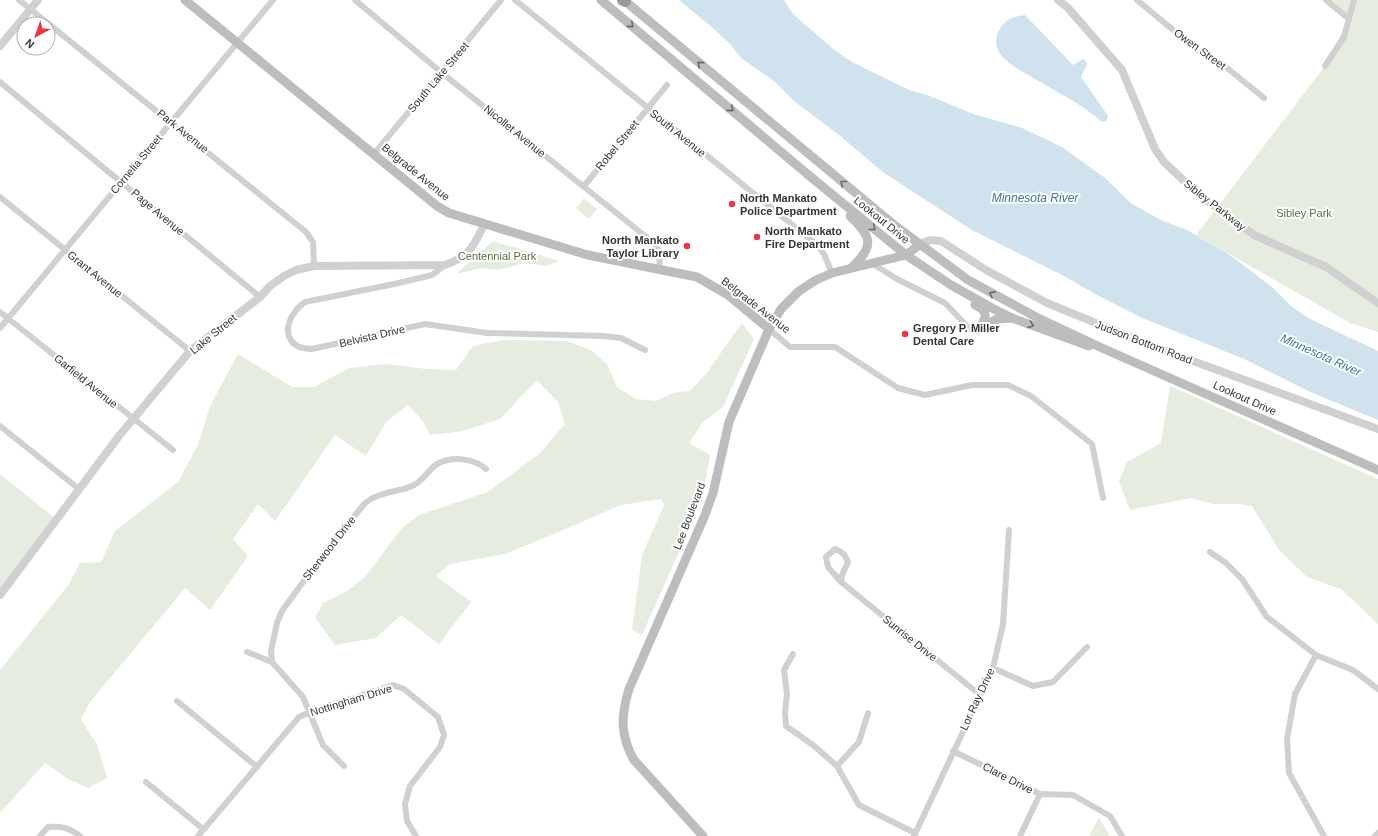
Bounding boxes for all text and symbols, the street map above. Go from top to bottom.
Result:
north arrow [16,16,56,56]
one-way arrow [627,20,634,27]
street label: Owen Street [1172,26,1228,72]
text: N [23,36,36,51]
street label: South Lake Street [405,39,471,115]
one-way arrow [697,62,705,69]
street label: Nicollet Avenue [482,103,548,159]
one-way arrow [726,105,733,112]
street label: Park Avenue [155,107,211,155]
street label: South Avenue [648,107,708,159]
street label: Robel Street [593,117,641,173]
street label: Cornelia Street [108,132,164,196]
street label: Belgrade Avenue [380,141,452,203]
street label: Sibley Parkway [1182,177,1249,233]
one-way arrow [841,181,848,188]
street label: Page Avenue [129,186,187,238]
water label: Minnesota River [992,191,1079,205]
place label: North Mankato Police Department [740,192,837,217]
street label: Lookout Drive [852,194,912,246]
marker: North Mankato Police Department [727,199,737,209]
park label: Sibley Park [1276,207,1332,219]
one-way arrow [869,224,876,231]
place label: North Mankato Fire Department [765,225,850,250]
marker: North Mankato Fire Department [752,232,762,242]
place label: North Mankato Taylor Library [602,234,680,259]
marker: North Mankato Taylor Library [682,241,692,251]
street label: Grant Avenue [65,248,125,300]
park label: Centennial Park [458,250,537,262]
street label: Belgrade Avenue [719,275,793,335]
one-way arrow [989,291,996,299]
street label: Lake Street [187,312,239,356]
street label: Judson Bottom Road [1094,318,1194,366]
one-way arrow [1027,320,1034,328]
place label: Gregory P. Miller Dental Care [913,322,1000,347]
street label: Belvista Drive [338,323,406,349]
marker: Gregory P. Miller Dental Care [900,329,910,339]
water label: Minnesota River [1279,331,1364,379]
street label: Garfield Avenue [52,352,120,410]
street label: Lookout Drive [1212,379,1278,417]
street label: Lee Boulevard [671,481,707,551]
street label: Sherwood Drive [300,513,358,583]
street label: Sunrise Drive [881,613,939,663]
street label: Lor Ray Drive [957,666,997,732]
street label: Nottingham Drive [309,682,393,718]
street label: Clare Drive [981,760,1035,796]

